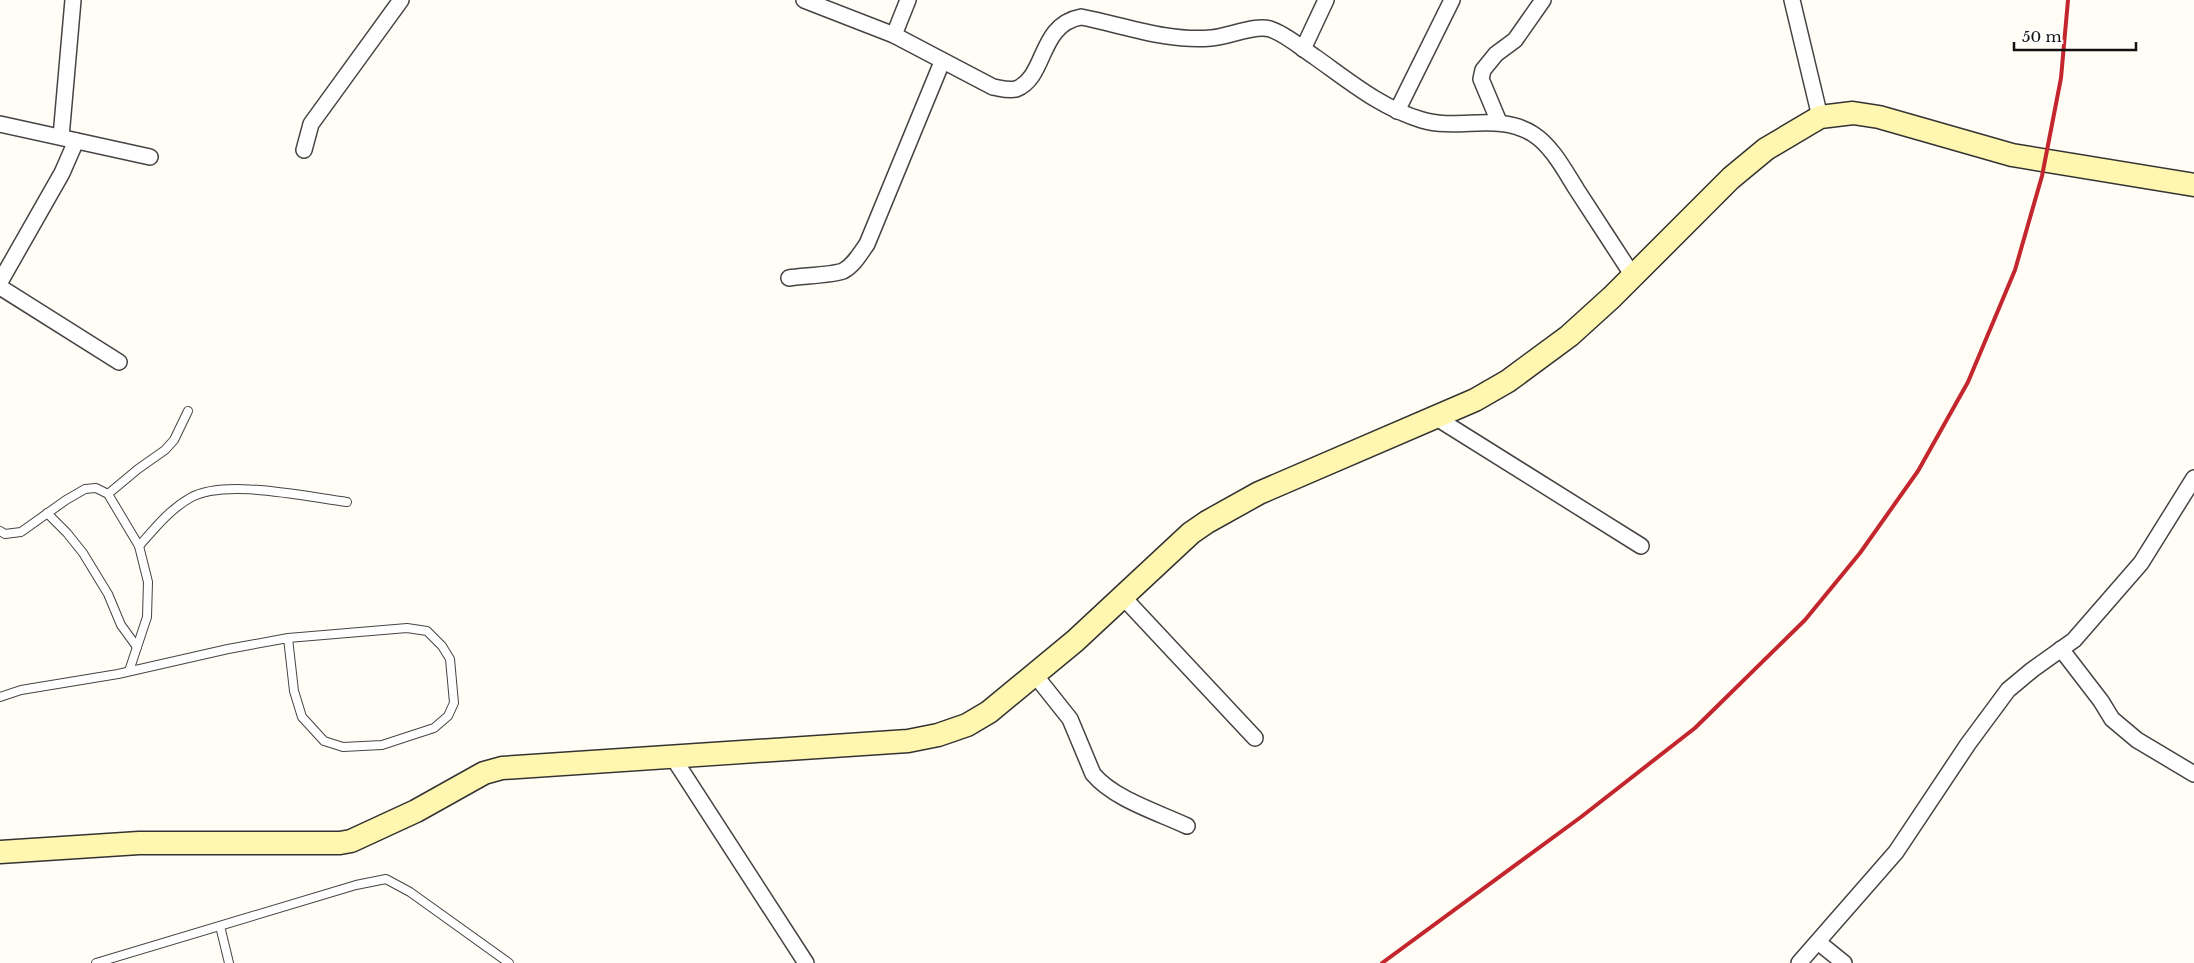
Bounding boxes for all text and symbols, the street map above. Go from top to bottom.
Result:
scale bar [2014,20,2136,52]
text: 50 m [2022,27,2062,46]

